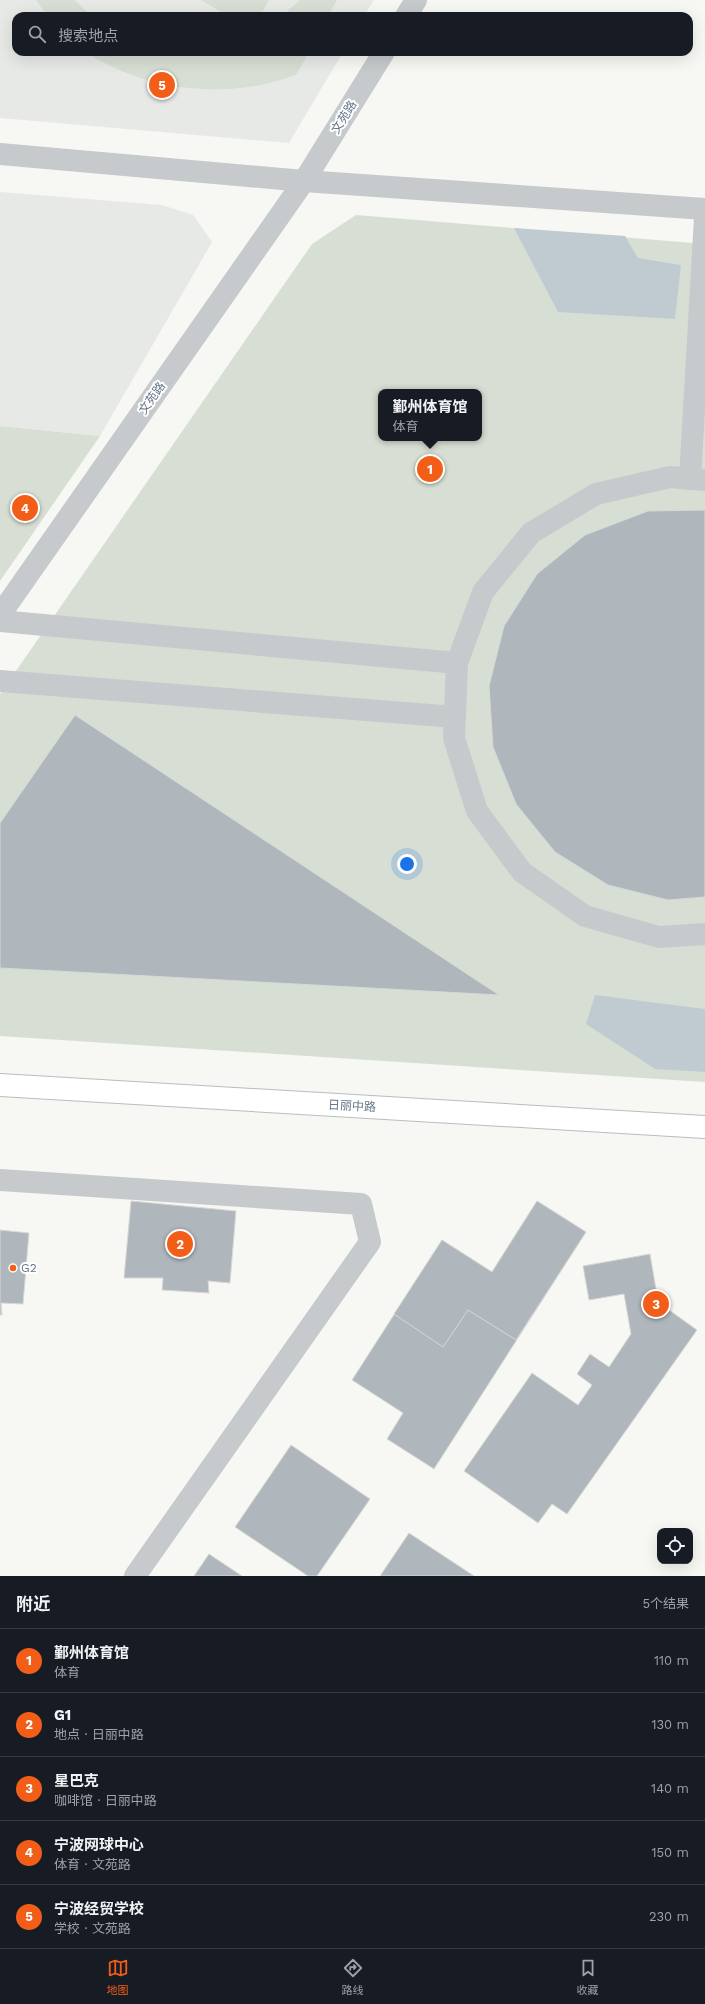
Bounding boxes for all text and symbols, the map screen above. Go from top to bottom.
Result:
search box [12,12,693,56]
icon: search [26,23,48,45]
text: 搜索地点 [58,27,118,45]
pin: 5 [149,70,175,100]
street label: 文苑路 [329,98,359,136]
street label: 文苑路 [136,379,168,417]
popup [378,389,482,441]
text: 鄞州体育馆 [392,398,468,416]
text: 体育 [392,419,419,434]
pin: 1 [417,454,443,484]
pin: 4 [12,493,38,523]
your location [397,854,417,874]
street label: 日丽中路 [328,1098,376,1114]
pin: 2 [167,1229,193,1259]
place label: G2 [21,1261,37,1275]
marker: G2 [8,1263,18,1273]
pin: 3 [643,1289,669,1319]
map controls [657,1528,693,1564]
button: locate [657,1528,693,1564]
text: 附近 [16,1594,50,1614]
text: 5个结果 [642,1596,689,1611]
text: 鄞州体育馆 [54,1644,129,1662]
text: 1 [26,1653,32,1668]
text: 110 m [654,1653,689,1668]
text: 体育 [54,1665,80,1680]
text: G1 [54,1706,71,1724]
text: 2 [25,1717,33,1732]
text: 130 m [651,1717,689,1732]
text: 地点 · 日丽中路 [54,1727,144,1742]
text: 星巴克 [54,1772,99,1790]
text: 3 [25,1781,33,1796]
text: 140 m [651,1781,689,1796]
text: 咖啡馆 · 日丽中路 [54,1793,157,1808]
text: 宁波网球中心 [54,1836,144,1854]
text: 4 [25,1845,33,1860]
text: 150 m [651,1845,689,1860]
text: 体育 · 文苑路 [54,1857,131,1872]
text: 宁波经贸学校 [54,1900,144,1918]
text: 5 [25,1909,33,1924]
text: 230 m [649,1909,689,1924]
text: 学校 · 文苑路 [54,1921,131,1936]
tab: 地图 [107,1957,129,1997]
tab: 路线 [342,1957,364,1997]
tab: 收藏 [577,1957,599,1997]

